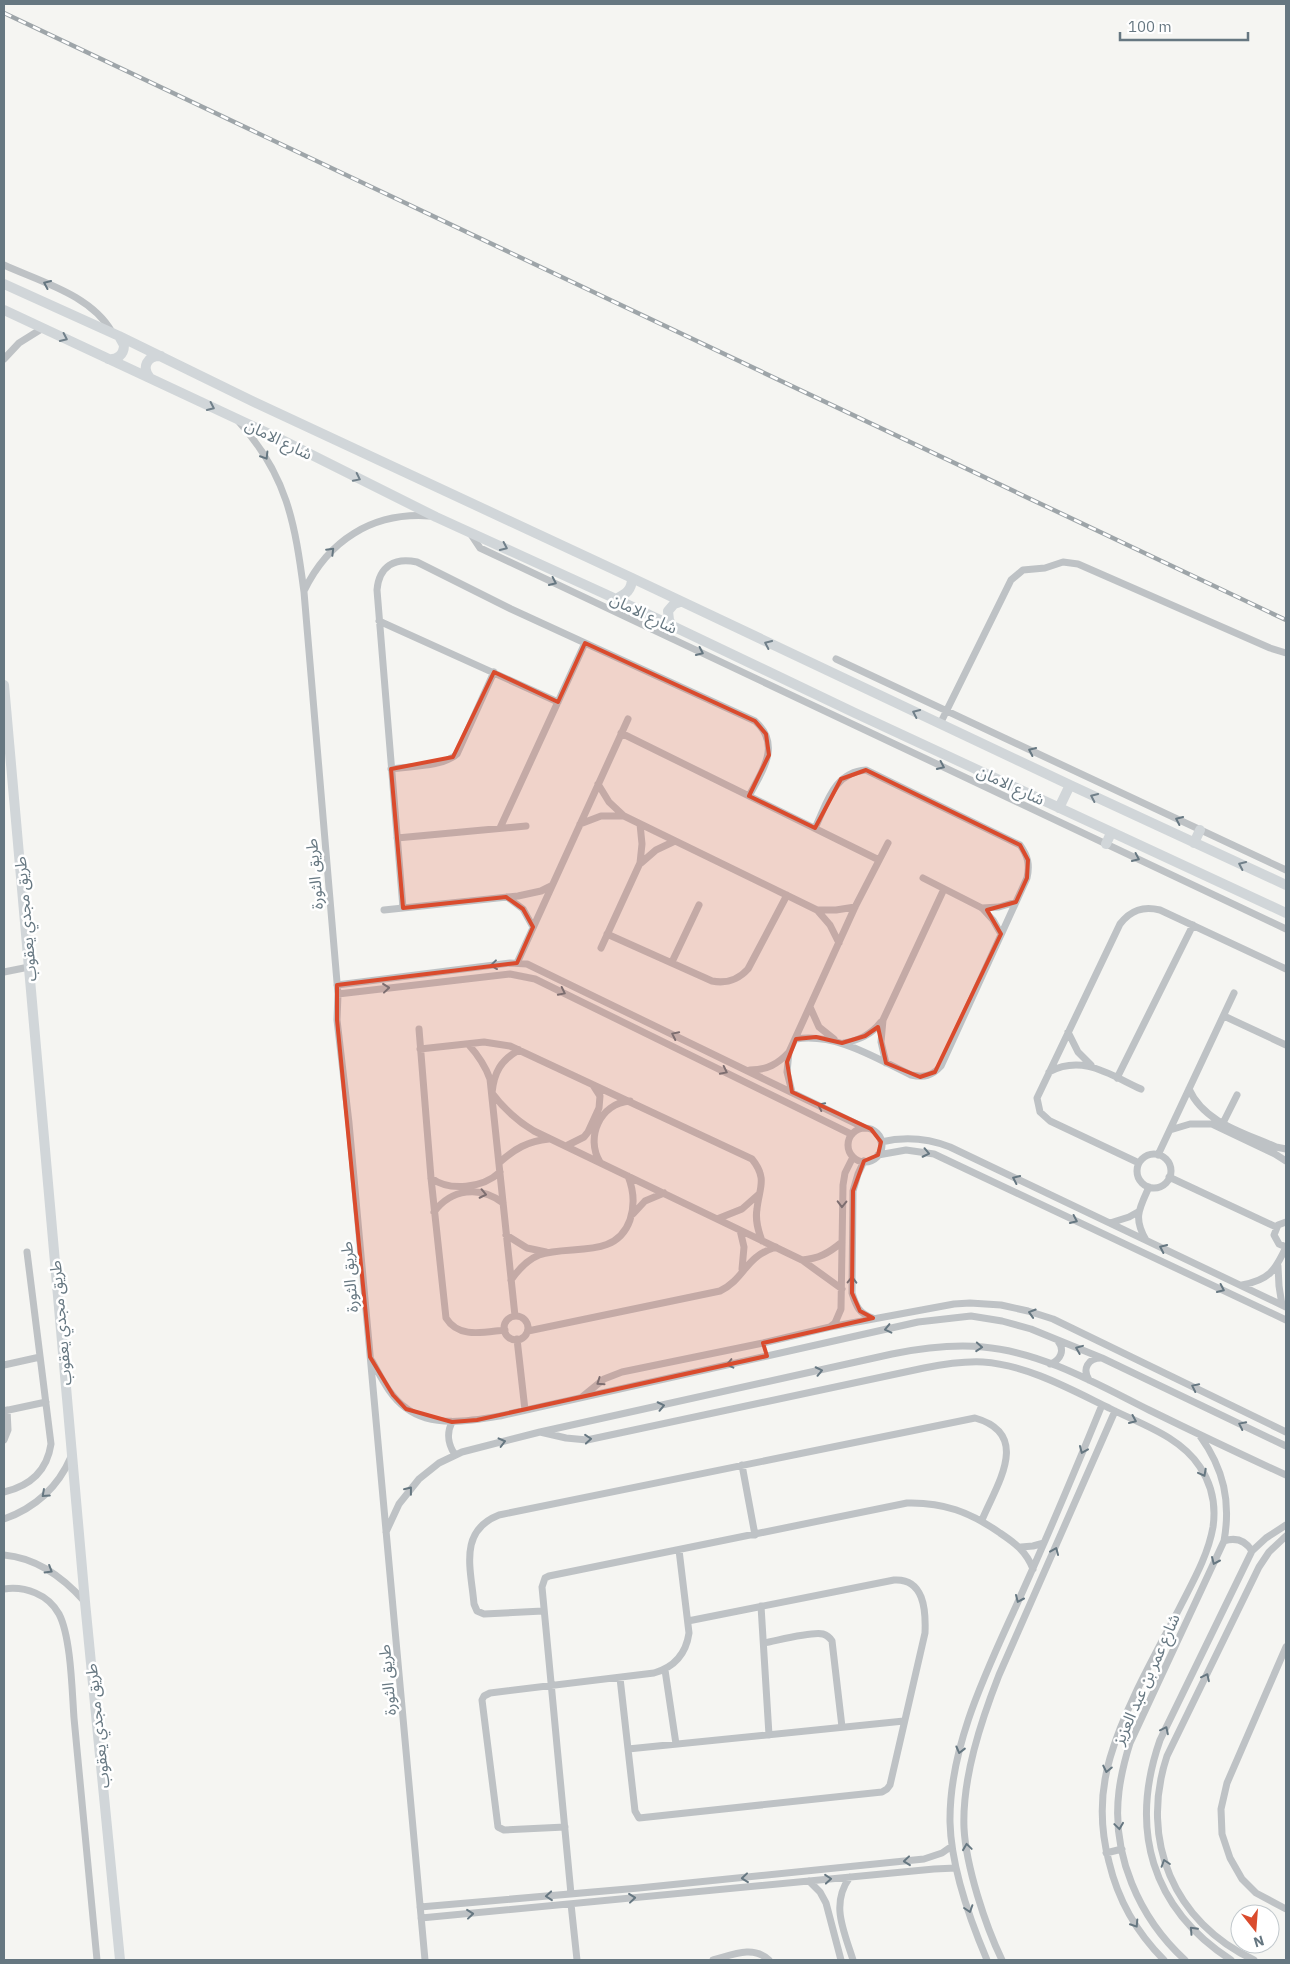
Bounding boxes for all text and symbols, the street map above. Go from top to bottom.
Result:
scale bar [1120,10,1248,42]
text: 100 m [1128,17,1172,36]
one-way arrow [43,280,52,291]
one-way arrow [59,332,68,342]
one-way arrow [206,400,215,411]
street label: شارع الامان [241,414,316,466]
one-way arrow [259,451,269,460]
one-way arrow [352,472,361,482]
one-way arrow [499,541,508,551]
one-way arrow [325,548,334,557]
one-way arrow [548,576,557,586]
street label: شارع الامان [606,588,681,640]
one-way arrow [764,640,773,650]
one-way arrow [695,645,704,656]
one-way arrow [912,708,921,719]
one-way arrow [1028,747,1037,757]
one-way arrow [936,760,945,770]
street label: شارع الامان [973,761,1048,812]
one-way arrow [1090,792,1099,803]
one-way arrow [1175,816,1184,826]
street label: طريق الثورة [301,837,328,910]
one-way arrow [1131,852,1140,862]
street label: طريق مجدي يعقوب [10,855,43,982]
one-way arrow [1238,860,1247,871]
one-way arrow [490,959,498,970]
one-way arrow [383,983,391,994]
one-way arrow [557,986,566,996]
one-way arrow [671,1031,680,1041]
one-way arrow [718,1065,727,1075]
one-way arrow [818,1102,827,1112]
one-way arrow [922,1147,931,1157]
one-way arrow [1012,1174,1021,1185]
one-way arrow [479,1188,488,1198]
one-way arrow [837,1200,848,1208]
one-way arrow [1069,1213,1078,1224]
street label: طريق الثورة [336,1240,363,1313]
one-way arrow [1159,1244,1168,1254]
street label: طريق مجدي يعقوب [45,1259,78,1386]
one-way arrow [847,1275,858,1283]
one-way arrow [1216,1283,1225,1294]
one-way arrow [1028,1308,1036,1318]
one-way arrow [884,1323,893,1334]
one-way arrow [976,1342,984,1353]
one-way arrow [1075,1345,1084,1355]
one-way arrow [725,1358,734,1369]
one-way arrow [815,1366,824,1376]
one-way arrow [596,1376,605,1386]
one-way arrow [1192,1383,1201,1393]
one-way arrow [656,1401,665,1411]
one-way arrow [1128,1413,1137,1424]
one-way arrow [1238,1421,1247,1431]
one-way arrow [584,1434,592,1445]
one-way arrow [498,1437,506,1447]
one-way arrow [1079,1445,1090,1454]
one-way arrow [1197,1468,1207,1477]
one-way arrow [404,1487,412,1496]
one-way arrow [42,1489,51,1498]
one-way arrow [1048,1547,1059,1556]
one-way arrow [1211,1556,1221,1565]
one-way arrow [43,1564,52,1574]
one-way arrow [1015,1594,1026,1603]
street label: شارع عمر بن عبد العزيز [1108,1610,1187,1750]
street label: طريق الثورة [374,1643,401,1716]
street label: طريق مجدي يعقوب [80,1662,116,1790]
one-way arrow [1200,1673,1210,1682]
one-way arrow [1159,1727,1169,1736]
one-way arrow [955,1746,966,1755]
one-way arrow [1103,1764,1113,1773]
one-way arrow [1113,1822,1124,1830]
one-way arrow [962,1843,972,1851]
one-way arrow [903,1855,911,1866]
one-way arrow [1161,1859,1171,1868]
one-way arrow [741,1872,749,1883]
one-way arrow [824,1874,832,1885]
one-way arrow [544,1890,552,1901]
one-way arrow [628,1893,636,1904]
north arrow [1230,1904,1280,1954]
one-way arrow [964,1905,974,1913]
one-way arrow [466,1909,474,1920]
one-way arrow [1129,1919,1138,1928]
one-way arrow [1190,1926,1199,1935]
text: N [1251,1931,1266,1952]

